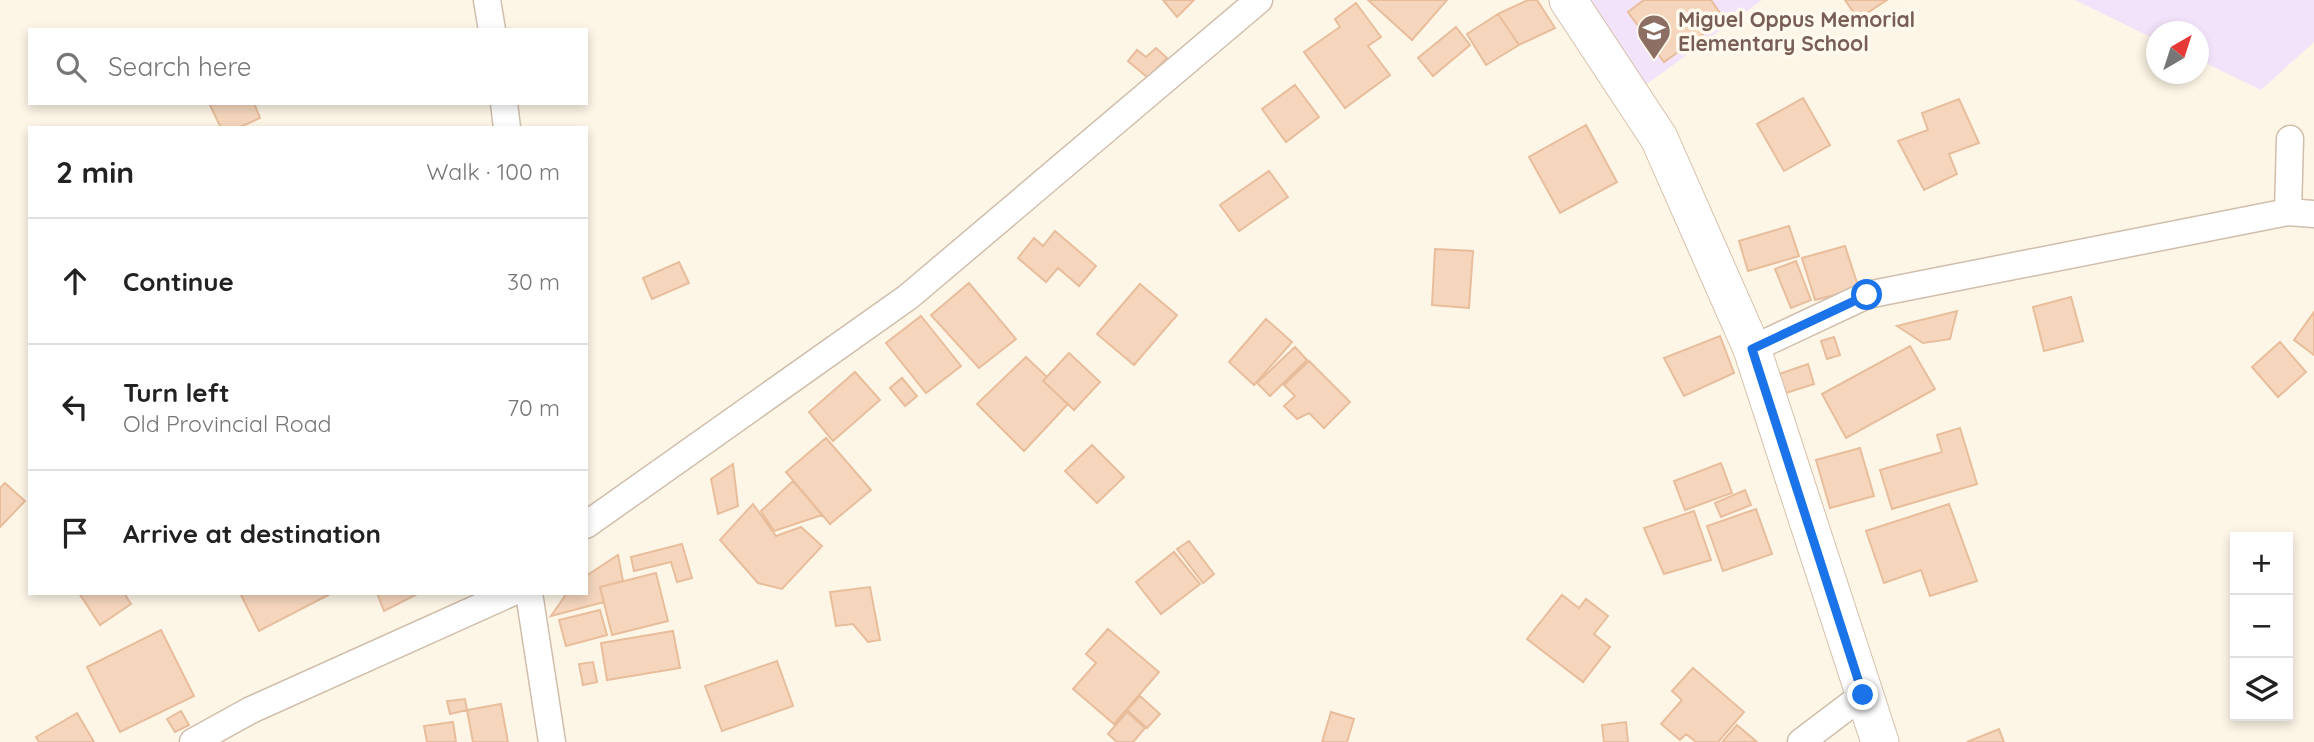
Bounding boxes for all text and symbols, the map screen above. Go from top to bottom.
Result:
place label: Miguel Oppus Memorial Elementary School [1678,6,1915,56]
school or university icon: Miguel Oppus Memorial Elementary School [1635,12,1673,61]
north arrow [2146,21,2209,84]
search box [28,28,588,105]
icon: search [52,48,90,86]
text: Search here [108,50,252,83]
text: 2 min [56,153,134,191]
text: Walk · 100 m [426,157,560,186]
icon: ahead [56,262,94,300]
text: Continue [123,265,234,298]
text: 30 m [507,267,560,296]
route start [1851,279,1882,310]
text: Turn left [123,376,230,409]
icon: left [56,388,94,426]
text: 70 m [507,393,560,422]
text: Old Provincial Road [123,409,332,438]
icon: arrive [56,514,94,552]
text: Arrive at destination [123,517,381,550]
map controls [2230,532,2293,721]
button: + [2230,532,2293,595]
button: − [2230,595,2293,658]
button: layers [2230,658,2293,721]
route end [1847,679,1878,710]

